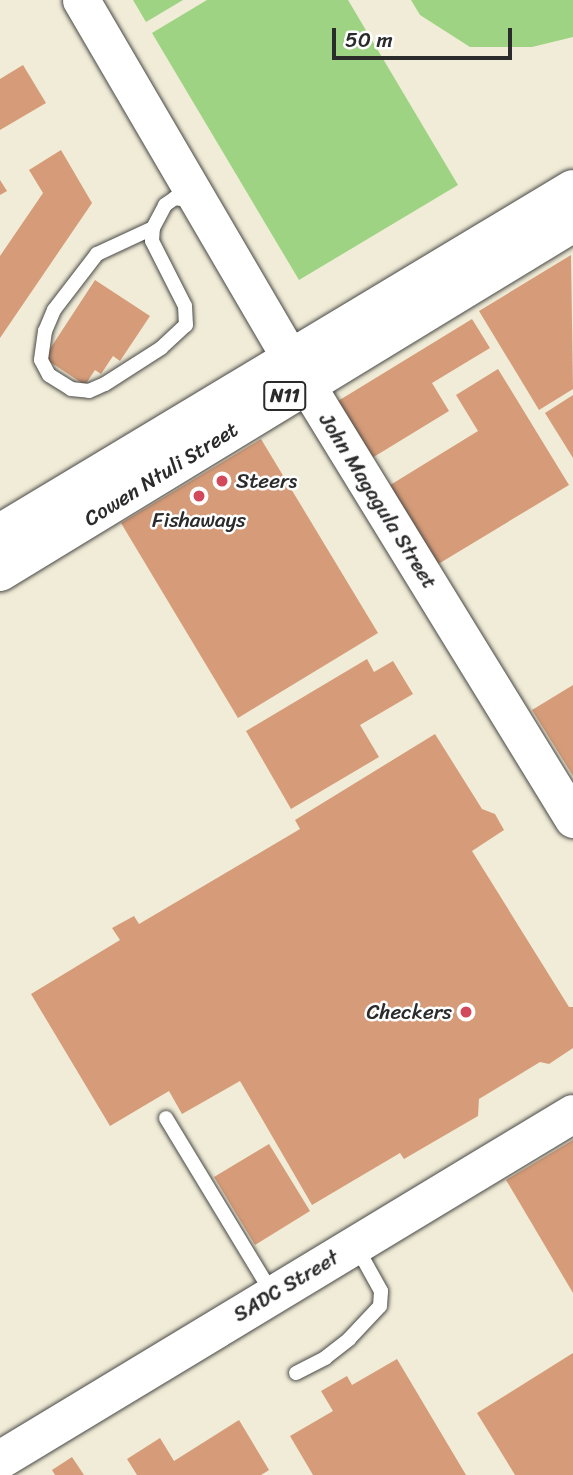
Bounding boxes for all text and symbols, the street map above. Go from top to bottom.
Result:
scale bar [335,14,515,58]
text: 50 m [345,21,393,59]
road number: N11 [262,380,308,412]
street label: John Magagula Street [314,409,442,593]
street label: Cowen Ntuli Street [78,416,244,532]
place label: Steers [236,468,297,494]
marker: Steers [214,473,230,489]
marker: Fishaways [191,488,207,504]
place label: Fishaways [152,507,246,533]
place label: Checkers [366,999,452,1025]
marker: Checkers [458,1004,474,1020]
street label: SADC Street [229,1245,343,1327]

